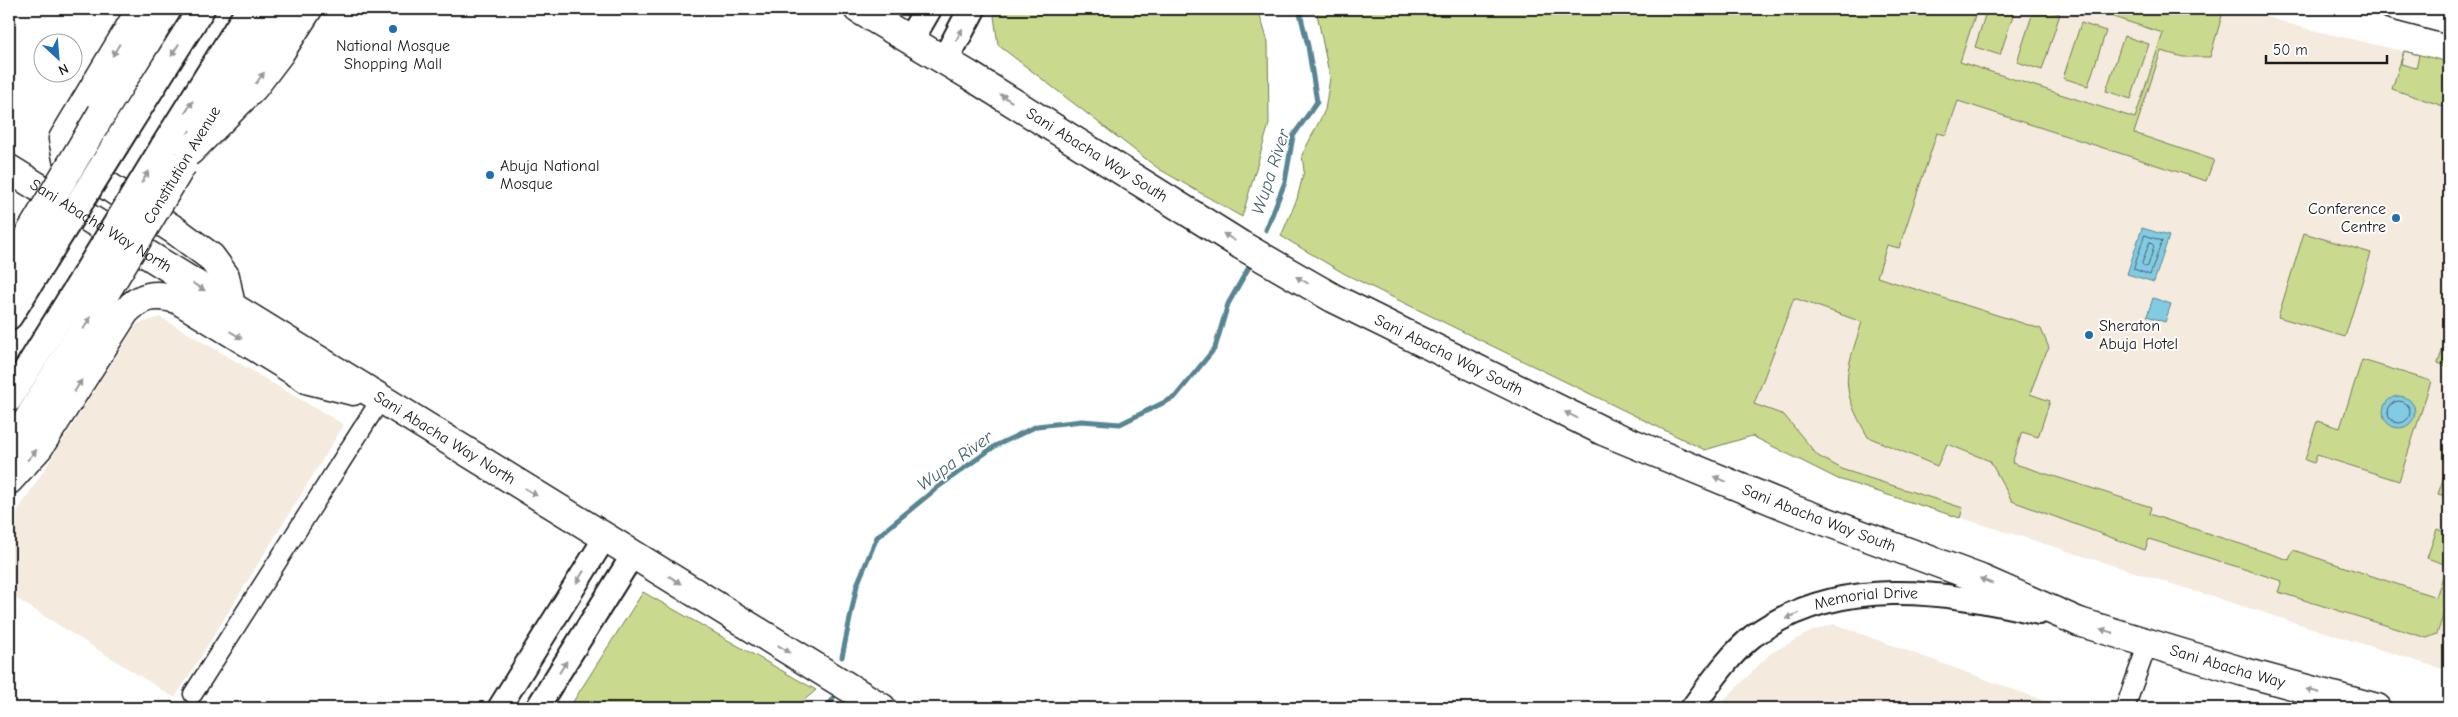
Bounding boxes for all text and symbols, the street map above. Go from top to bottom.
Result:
marker: National Mosque Shopping Mall [387,23,399,35]
one-way arrow [955,27,963,42]
north arrow [32,32,82,82]
scale bar [2266,32,2387,64]
place label: National Mosque Shopping Mall [336,37,450,73]
text: 50 m [2273,41,2308,59]
one-way arrow [170,43,179,57]
one-way arrow [112,44,121,57]
text: N [56,60,71,79]
one-way arrow [255,72,266,85]
one-way arrow [999,93,1012,103]
one-way arrow [184,100,193,113]
street label: Constitution Avenue [140,103,224,227]
street label: Sani Abacha Way South [1023,104,1171,206]
water label: Wupa River [1247,126,1295,217]
place label: Abuja National Mosque [500,157,599,193]
marker: Abuja National Mosque [484,169,496,181]
one-way arrow [140,171,149,184]
street label: Sani Abacha Way North [27,175,175,276]
place label: Conference Centre [2308,200,2386,236]
marker: Conference Centre [2390,212,2402,224]
one-way arrow [1222,232,1235,241]
one-way arrow [1295,275,1308,284]
one-way arrow [193,282,206,291]
street label: Sani Abacha Way South [1371,311,1526,399]
one-way arrow [82,317,92,330]
place label: Sheraton Abuja Hotel [2099,317,2178,353]
marker: Sheraton Abuja Hotel [2083,329,2095,341]
one-way arrow [229,330,242,339]
one-way arrow [73,380,83,393]
street label: Sani Abacha Way North [371,387,519,488]
one-way arrow [1564,411,1578,419]
water label: Wupa River [913,426,998,495]
one-way arrow [26,449,37,461]
one-way arrow [1713,475,1727,483]
street label: Sani Abacha Way South [1740,480,1898,556]
one-way arrow [524,487,537,496]
one-way arrow [575,571,585,584]
one-way arrow [668,575,681,584]
one-way arrow [1979,577,1993,585]
street label: Memorial Drive [1812,584,1918,614]
one-way arrow [1785,612,1799,620]
one-way arrow [2099,626,2114,634]
street label: Sani Abacha Way [2168,641,2288,692]
one-way arrow [778,644,791,653]
one-way arrow [558,660,568,674]
one-way arrow [2306,687,2321,695]

